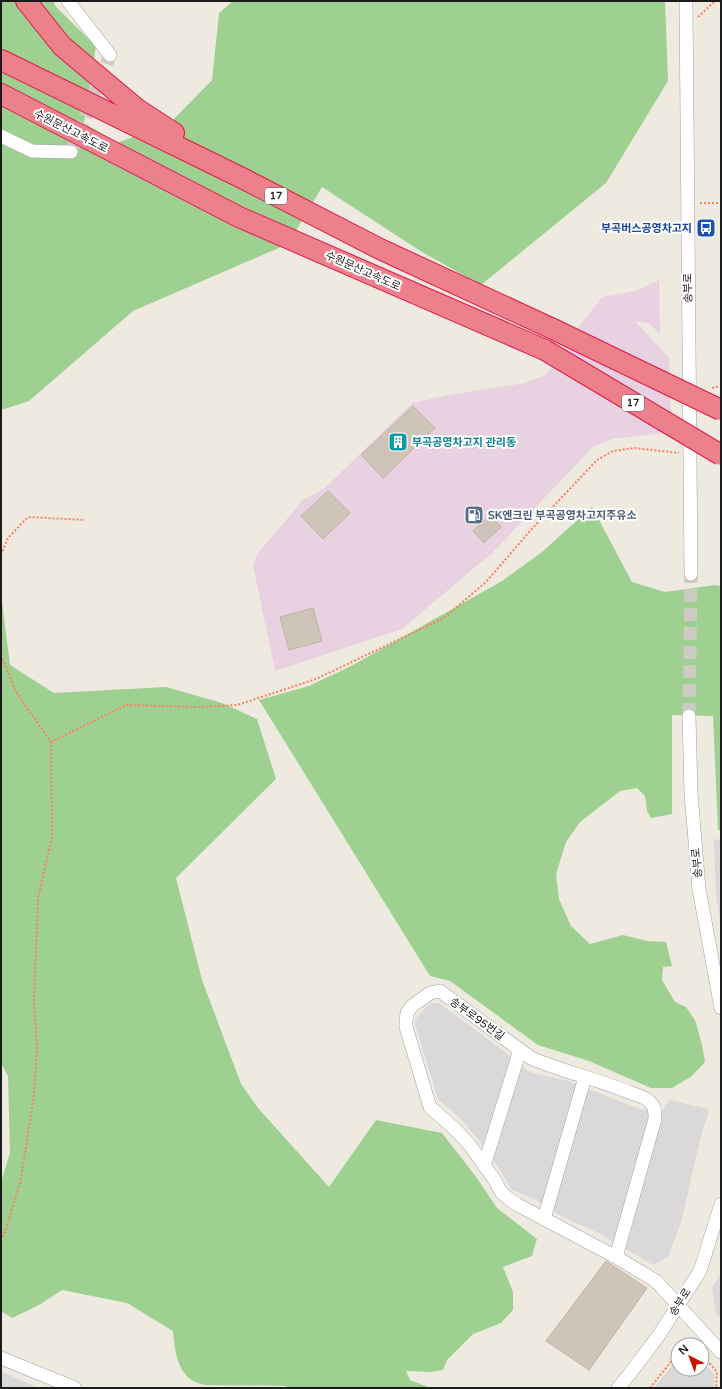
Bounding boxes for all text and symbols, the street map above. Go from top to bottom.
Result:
street label: 수원문산고속도로 [32,107,110,155]
road number: 17 [265,188,287,204]
bus stop icon: 부곡버스공영차고지 [695,217,717,239]
place label: 부곡버스공영차고지 [601,222,692,235]
street label: 수원문산고속도로 [323,249,403,293]
street label: 송부로 [681,273,695,303]
road number: 17 [622,395,644,411]
building icon: 부곡공영차고지 관리동 [387,431,409,453]
place label: 부곡공영차고지 관리동 [412,436,516,449]
fuel station icon: SK엔크린 부곡공영차고지주유소 [463,504,485,526]
place label: SK엔크린 부곡공영차고지주유소 [488,509,637,522]
street label: 송부로 [689,847,705,879]
street label: 송부로95번길 [447,995,507,1043]
street label: 송부로 [666,1286,694,1318]
north arrow [670,1337,710,1377]
text: N [676,1342,691,1358]

